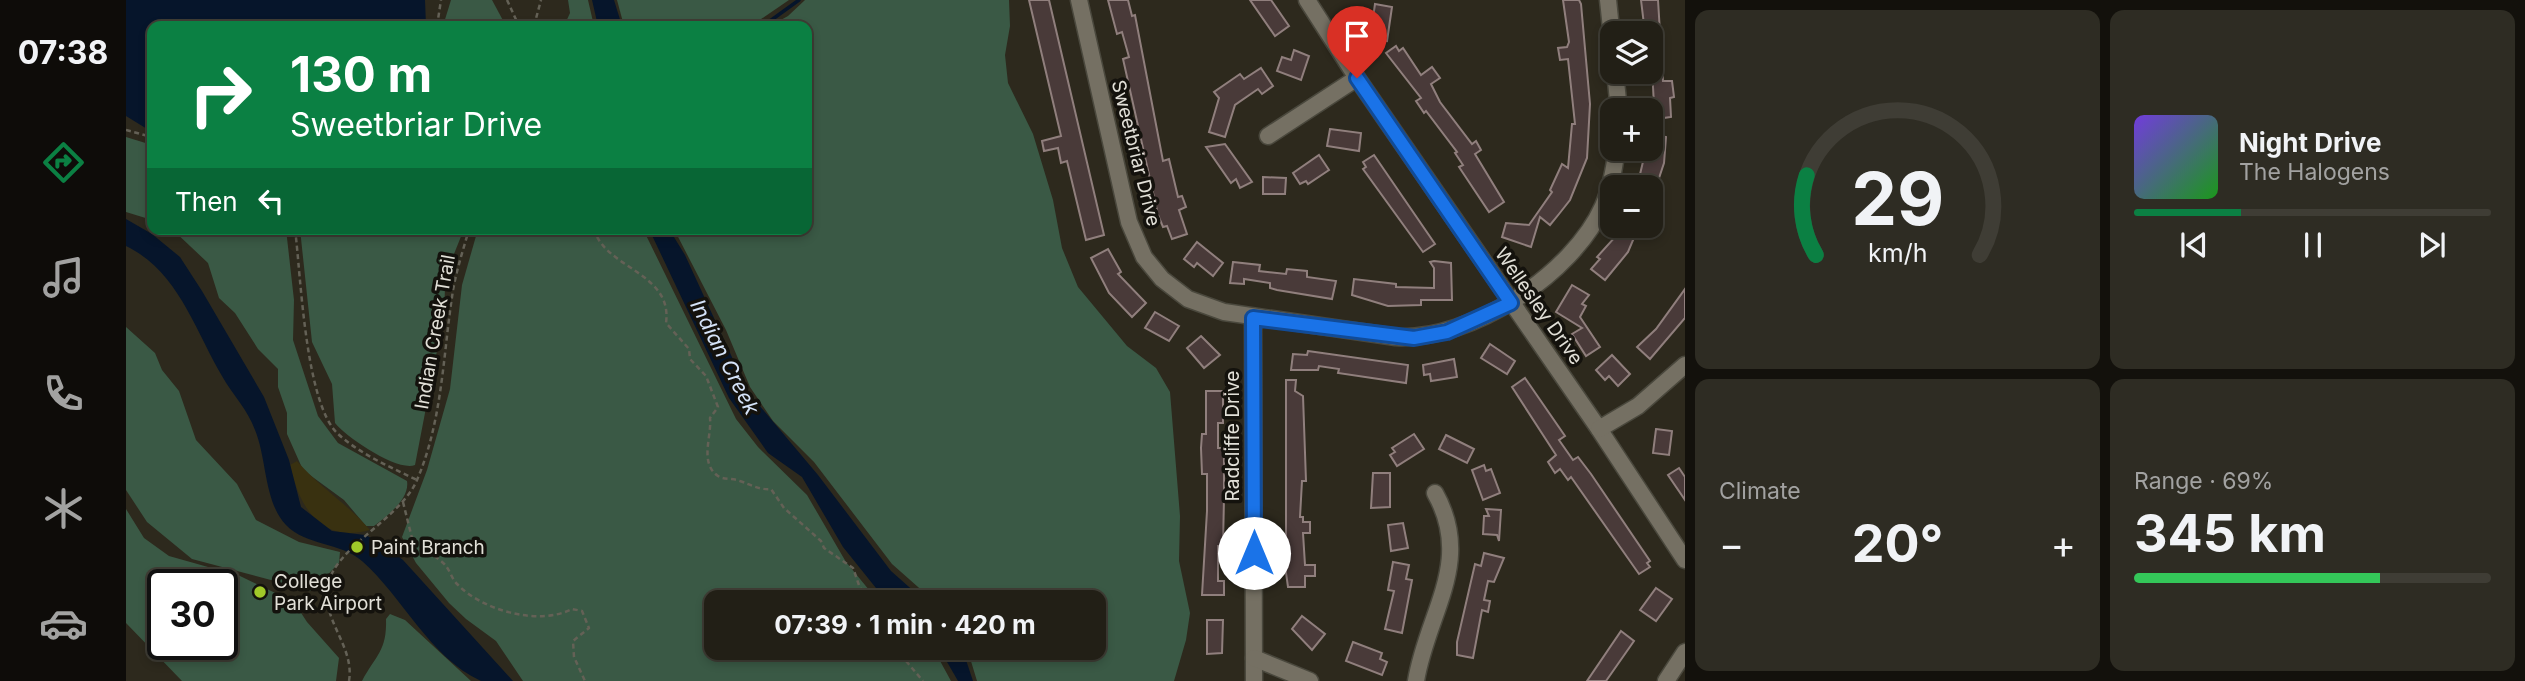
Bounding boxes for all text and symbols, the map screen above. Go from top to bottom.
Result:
pin [1327,6,1387,78]
icon: arrive [1338,17,1376,55]
map controls [1600,21,1663,238]
button: layers [1600,21,1663,84]
text: 07:38 [18,33,108,72]
text: 130 m [290,45,432,104]
icon: right [175,49,266,140]
street label: Sweetbriar Drive [1107,78,1165,228]
button: + [1600,98,1663,161]
text: Sweetbriar Drive [290,105,542,144]
text: Night Drive [2239,127,2381,158]
icon: directions [39,138,88,187]
text: 29 [1851,155,1944,244]
text: The Halogens [2239,158,2390,186]
button: − [1600,175,1663,238]
icon: left [252,182,290,220]
text: Then [175,186,238,217]
icon: previous [2175,226,2213,264]
icon: pause [2294,226,2332,264]
icon: next [2413,226,2451,264]
text: km/h [1868,238,1927,268]
street label: Wellesley Drive [1490,243,1588,369]
icon: music [39,253,88,302]
street label: Indian Creek Trail [410,253,460,411]
water label: Indian Creek [685,295,765,419]
icon: phone [39,369,88,418]
street label: Radcliffe Drive [1221,371,1244,501]
text: Range · 69% [2134,467,2273,495]
text: Climate [1719,477,1801,505]
icon: climate [39,484,88,533]
text: 345 km [2134,502,2326,565]
text: 20° [1852,512,1943,575]
position arrow [1217,516,1291,590]
text: − [1719,521,1744,567]
text: + [2051,521,2076,567]
place label: Paint Branch [371,536,485,559]
marker: Paint Branch [349,539,365,555]
speed limit sign: 30 [147,569,238,660]
place label: College Park Airport [274,570,382,615]
marker: College Park Airport [252,584,268,600]
icon: car [39,599,88,648]
text: 07:39 · 1 min · 420 m [774,609,1036,640]

